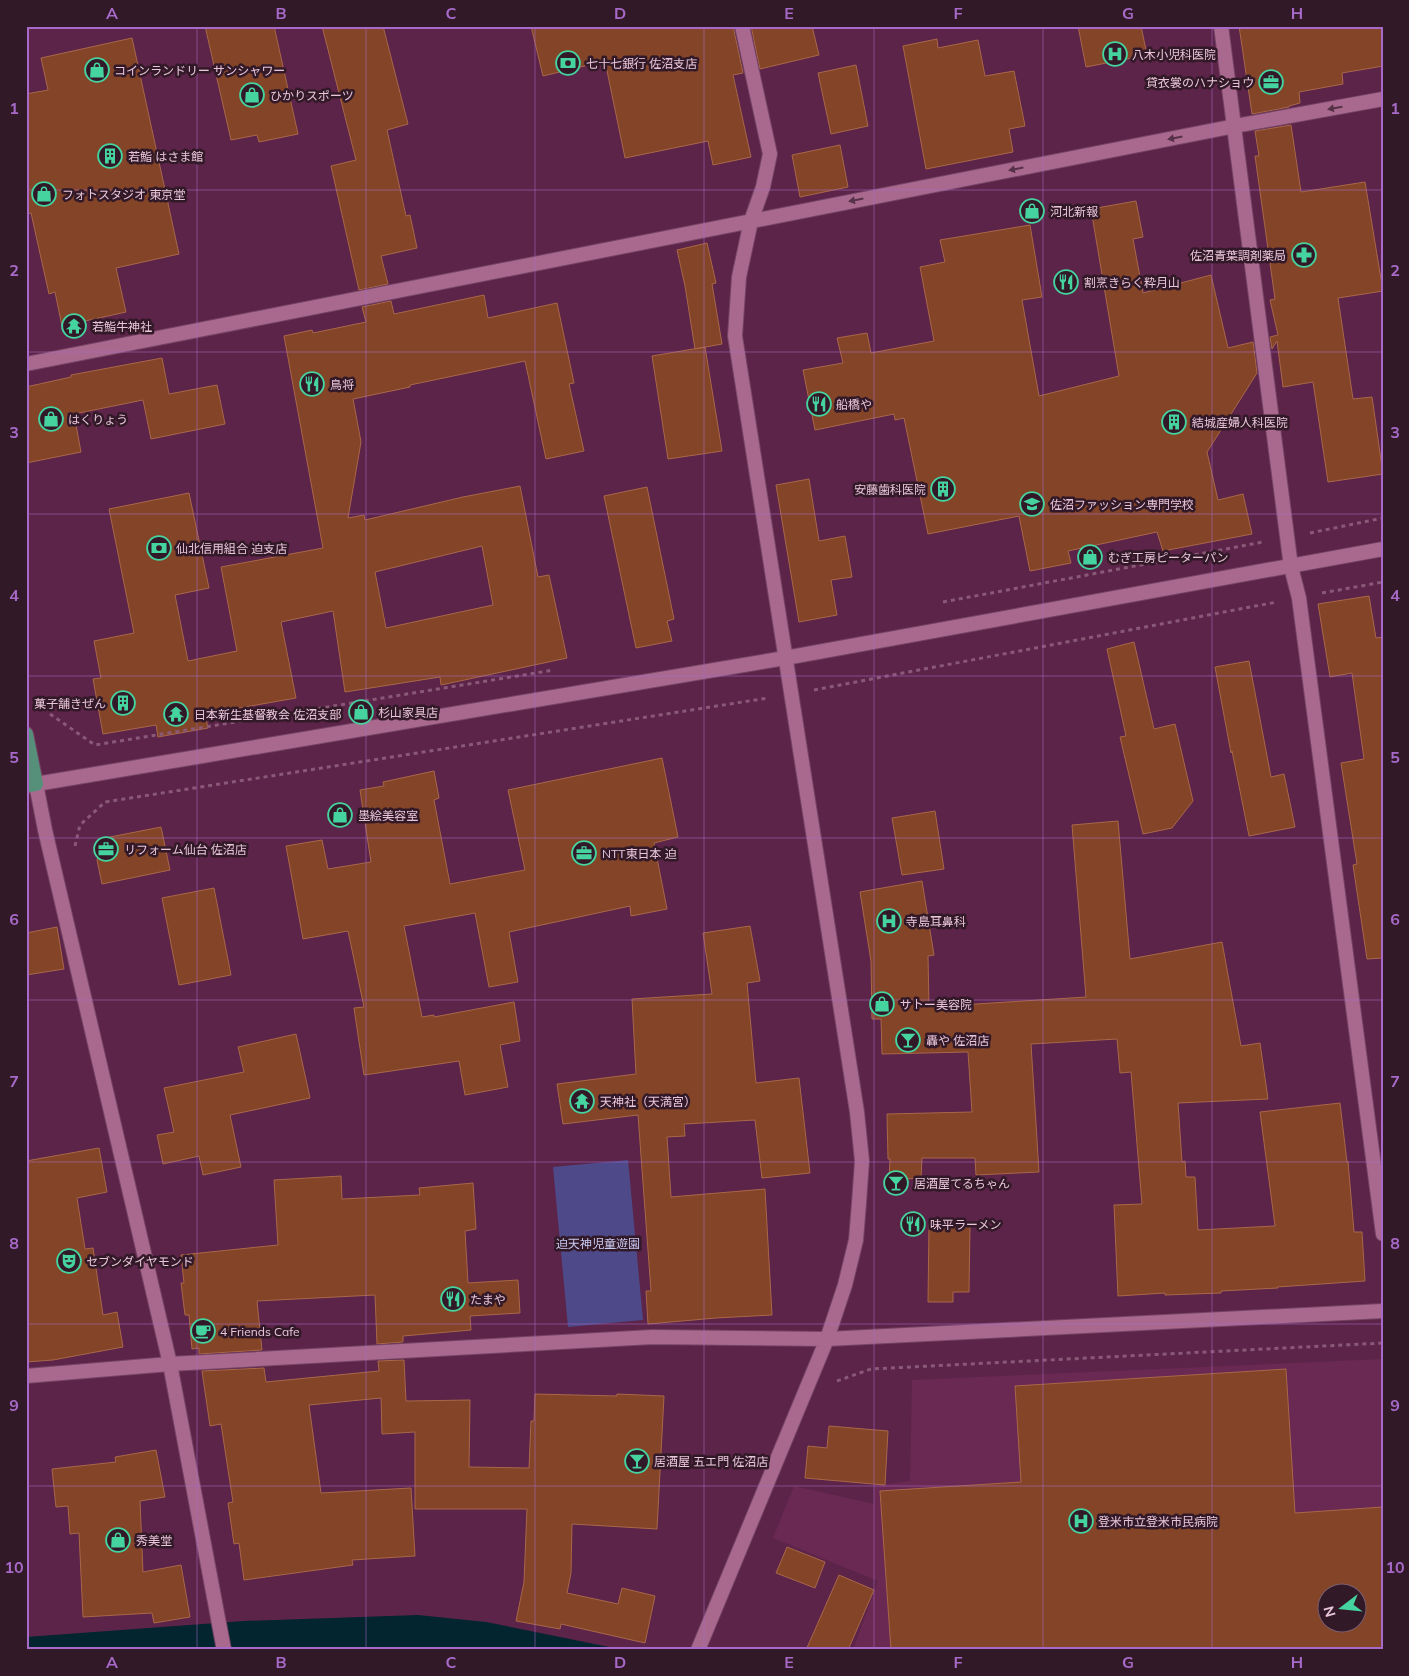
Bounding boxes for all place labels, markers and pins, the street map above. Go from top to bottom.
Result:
hospital icon: 八木小児科医院 [1102,41,1128,67]
place label: 八木小児科医院 [1132,47,1216,62]
bank icon: 七十七銀行 佐沼支店 [555,50,581,76]
place label: 七十七銀行 佐沼支店 [586,56,697,71]
shop icon: コインランドリー サンシャワー [84,57,110,83]
place label: コインランドリー サンシャワー [114,63,285,78]
office icon: 貸衣裳のハナショウ [1258,69,1284,95]
place label: 貸衣裳のハナショウ [1146,75,1254,90]
shop icon: ひかりスポーツ [239,82,265,108]
place label: ひかりスポーツ [270,88,354,103]
building icon: 若鮨 はさま館 [97,143,123,169]
place label: 若鮨 はさま館 [128,149,203,164]
shop icon: フォトスタジオ 東京堂 [31,181,57,207]
place label: フォトスタジオ 東京堂 [62,187,185,202]
shop icon: 河北新報 [1019,198,1045,224]
place label: 河北新報 [1050,204,1098,219]
pharmacy icon: 佐沼青葉調剤薬局 [1291,242,1317,268]
place label: 佐沼青葉調剤薬局 [1190,248,1286,263]
restaurant icon: 割烹きらく粋月山 [1053,269,1079,295]
place label: 割烹きらく粋月山 [1084,275,1180,290]
temple icon: 若鮨牛神社 [61,313,87,339]
place label: 若鮨牛神社 [92,319,152,334]
restaurant icon: 鳥将 [299,371,325,397]
place label: 鳥将 [330,377,354,392]
restaurant icon: 船橋や [806,391,832,417]
place label: 船橋や [836,397,872,412]
shop icon: はくりょう [38,406,64,432]
building icon: 結城産婦人科医院 [1161,409,1187,435]
place label: はくりょう [68,412,128,427]
place label: 結城産婦人科医院 [1192,415,1288,430]
building icon: 安藤歯科医院 [930,476,956,502]
place label: 安藤歯科医院 [854,482,926,497]
school or university icon: 佐沼ファッション専門学校 [1019,491,1045,517]
place label: 佐沼ファッション専門学校 [1050,497,1194,512]
bank icon: 仙北信用組合 迫支店 [146,535,172,561]
place label: 仙北信用組合 迫支店 [176,541,287,556]
shop icon: むぎ工房ピーターパン [1077,544,1103,570]
place label: むぎ工房ピーターパン [1108,550,1228,565]
building icon: 菓子舗きぜん [110,690,136,716]
place label: 菓子舗きぜん [34,696,106,711]
shop icon: 杉山家具店 [348,699,374,725]
temple icon: 日本新生基督教会 佐沼支部 [163,701,189,727]
place label: 杉山家具店 [378,705,438,720]
place label: 日本新生基督教会 佐沼支部 [194,707,341,722]
shop icon: 墨絵美容室 [327,802,353,828]
place label: 墨絵美容室 [358,808,418,823]
office icon: リフォーム仙台 佐沼店 [93,836,119,862]
office icon: NTT東日本 迫 [571,840,597,866]
place label: リフォーム仙台 佐沼店 [124,842,247,857]
place label: NTT東日本 迫 [602,846,677,861]
hospital icon: 寺島耳鼻科 [876,908,902,934]
place label: 寺島耳鼻科 [906,914,966,929]
shop icon: サトー美容院 [869,991,895,1017]
place label: サトー美容院 [900,997,972,1012]
bar icon: 轟や 佐沼店 [895,1027,921,1053]
place label: 轟や 佐沼店 [926,1033,989,1048]
temple icon: 天神社（天満宮） [569,1088,595,1114]
place label: 天神社（天満宮） [600,1094,696,1109]
bar icon: 居酒屋てるちゃん [883,1170,909,1196]
place label: 居酒屋てるちゃん [914,1176,1010,1191]
restaurant icon: 味平ラーメン [900,1211,926,1237]
place label: 味平ラーメン [930,1217,1002,1232]
theatre icon: セブンダイヤモンド [56,1248,82,1274]
place label: セブンダイヤモンド [86,1254,194,1269]
restaurant icon: たまや [440,1286,466,1312]
place label: たまや [470,1292,506,1307]
cafe icon: 4 Friends Cafe [190,1318,216,1344]
place label: 4 Friends Cafe [220,1324,300,1339]
bar icon: 居酒屋 五エ門 佐沼店 [624,1448,650,1474]
place label: 居酒屋 五エ門 佐沼店 [654,1454,768,1469]
hospital icon: 登米市立登米市民病院 [1068,1508,1094,1534]
place label: 登米市立登米市民病院 [1098,1514,1218,1529]
shop icon: 秀美堂 [105,1527,131,1553]
place label: 秀美堂 [136,1533,172,1548]

